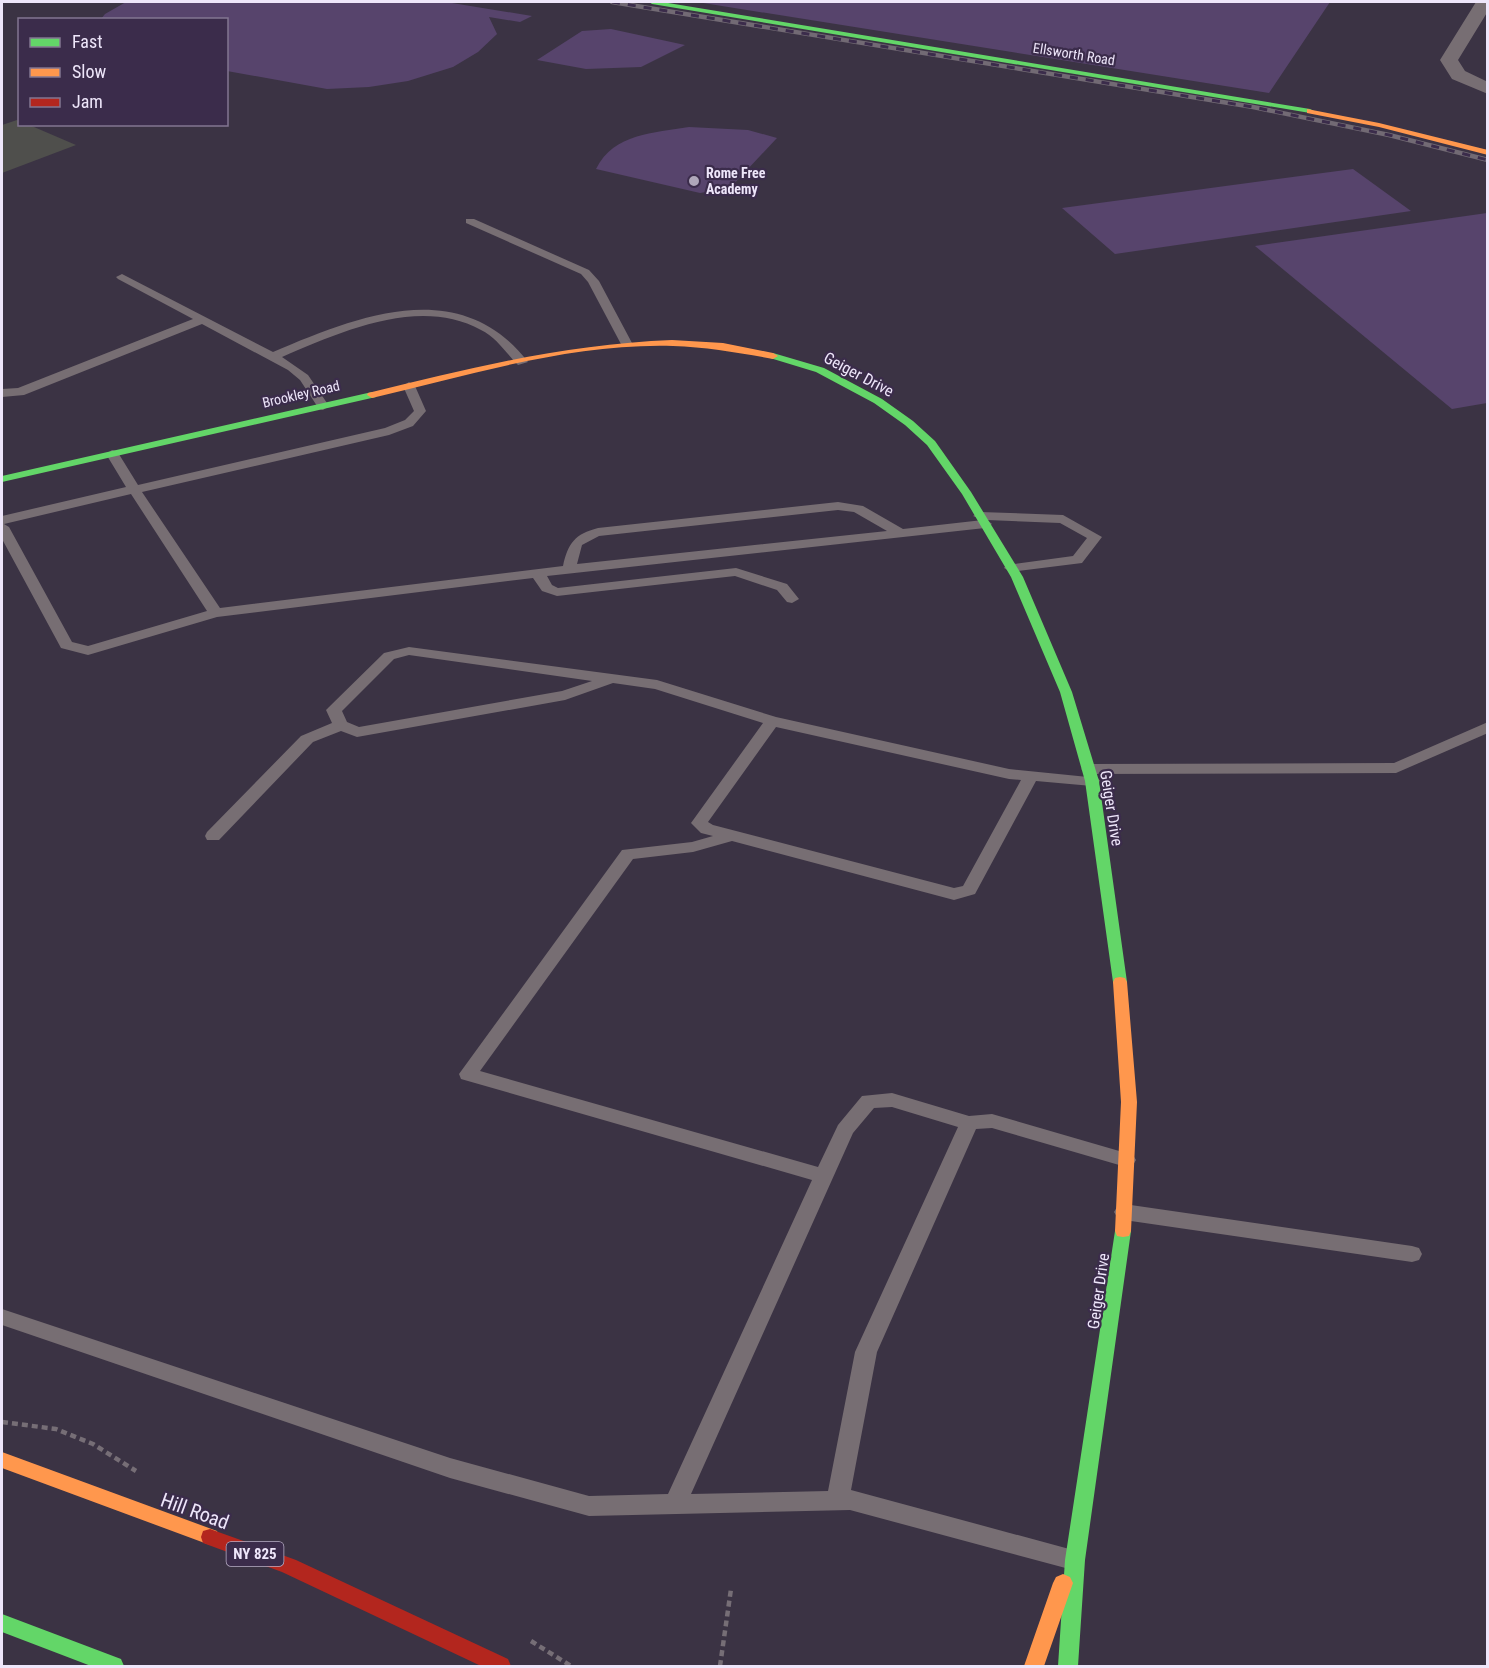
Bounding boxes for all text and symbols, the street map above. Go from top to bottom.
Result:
legend [18,18,228,126]
text: Fast [72,31,103,52]
street label: Ellsworth Road [1032,40,1116,68]
text: Slow [72,61,107,82]
text: Jam [72,91,103,112]
place label: Rome Free Academy [706,165,766,197]
marker: Rome Free Academy [687,174,701,188]
street label: Geiger Drive [821,348,897,401]
street label: Brookley Road [261,377,341,411]
street label: Geiger Drive [1096,769,1127,847]
street label: Geiger Drive [1084,1252,1113,1330]
street label: Hill Road [158,1488,232,1534]
road number: NY 825 [226,1542,284,1566]

